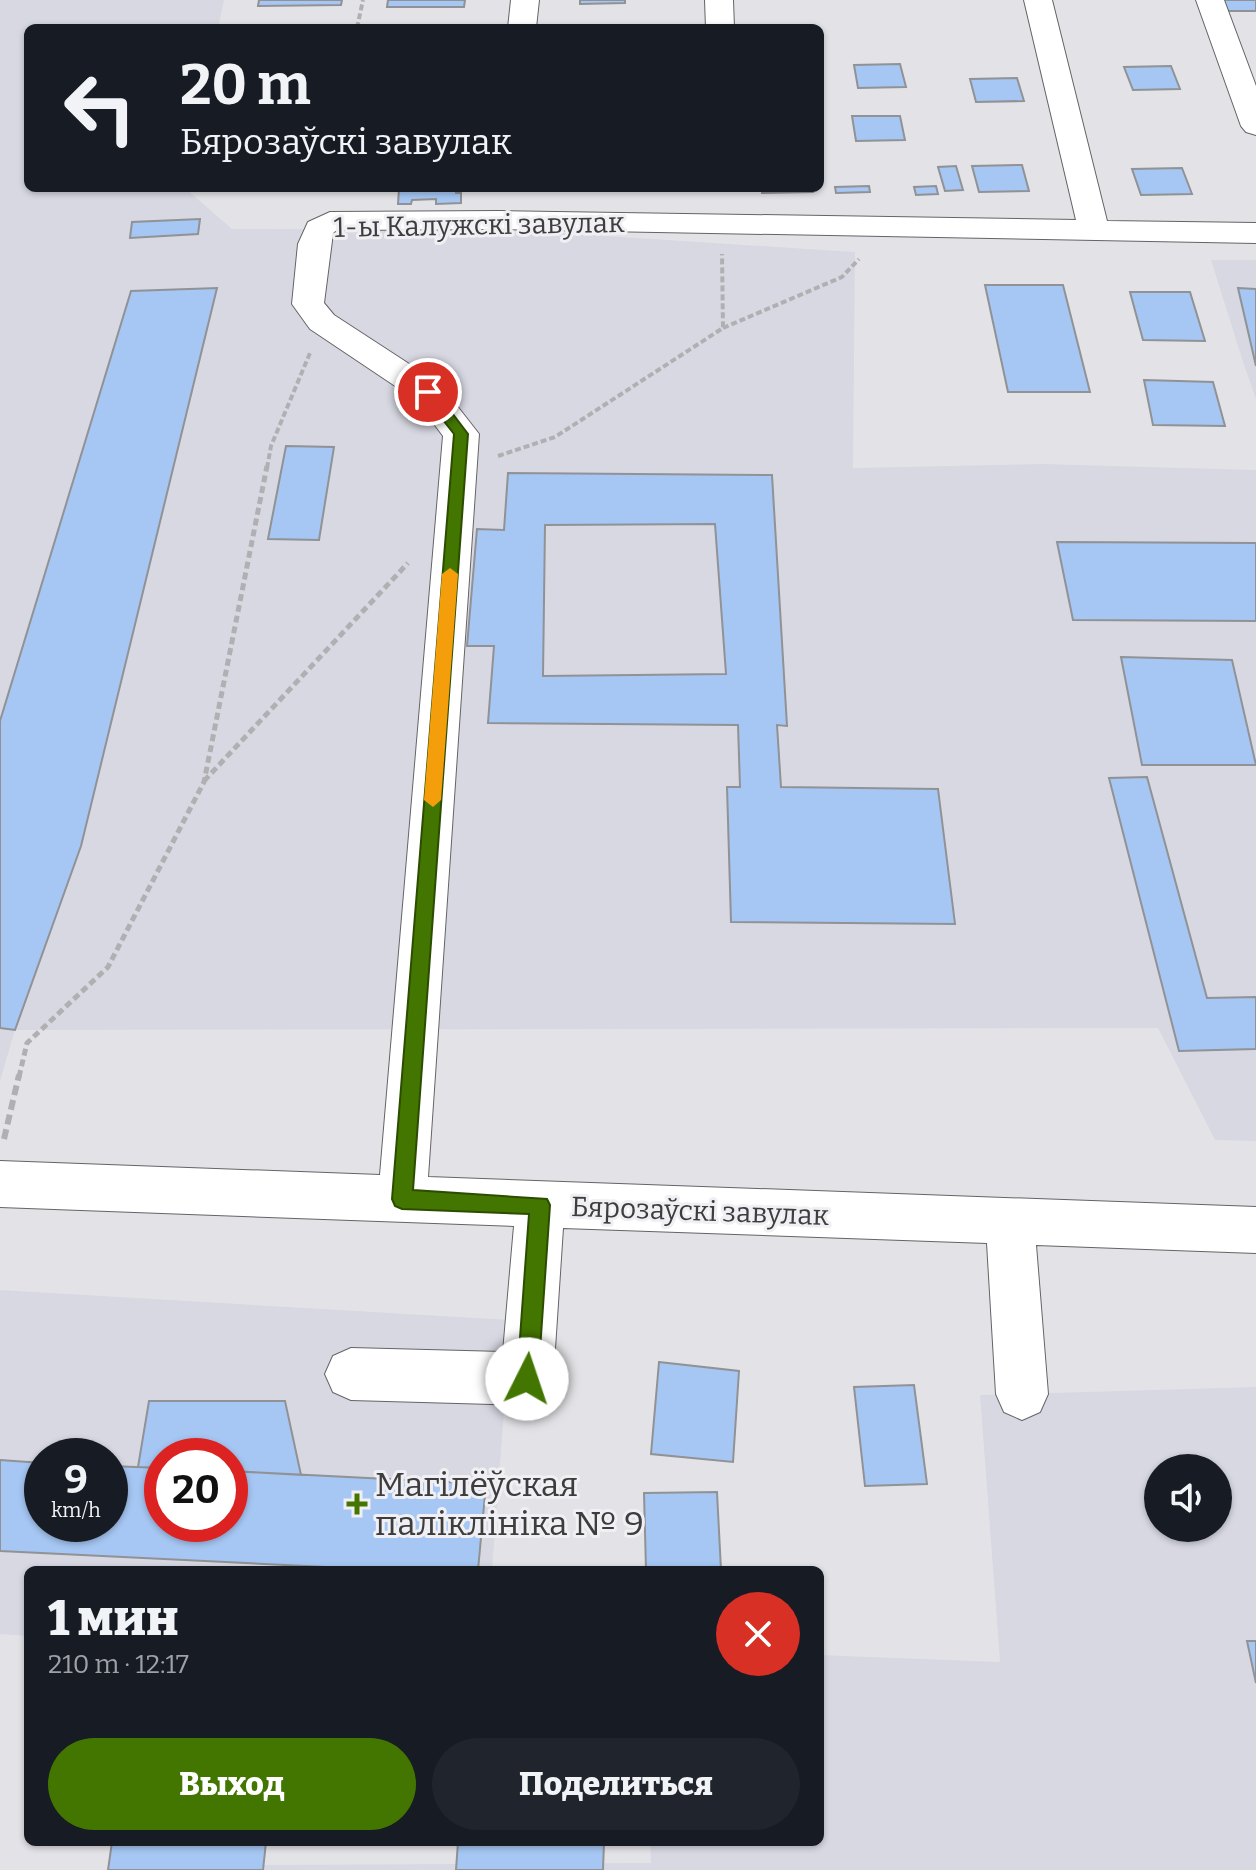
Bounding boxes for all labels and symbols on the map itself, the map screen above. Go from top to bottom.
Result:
street label: 1-ы Калужскі завулак [333,206,625,244]
pin [394,358,462,426]
street label: Бярозаўскі завулак [570,1190,830,1232]
position arrow [485,1337,569,1421]
speed limit sign: 20 [144,1438,248,1542]
place label: Магілёўская паліклініка № 9 [375,1464,644,1544]
marker: Магілёўская паліклініка № 9 [346,1493,368,1515]

